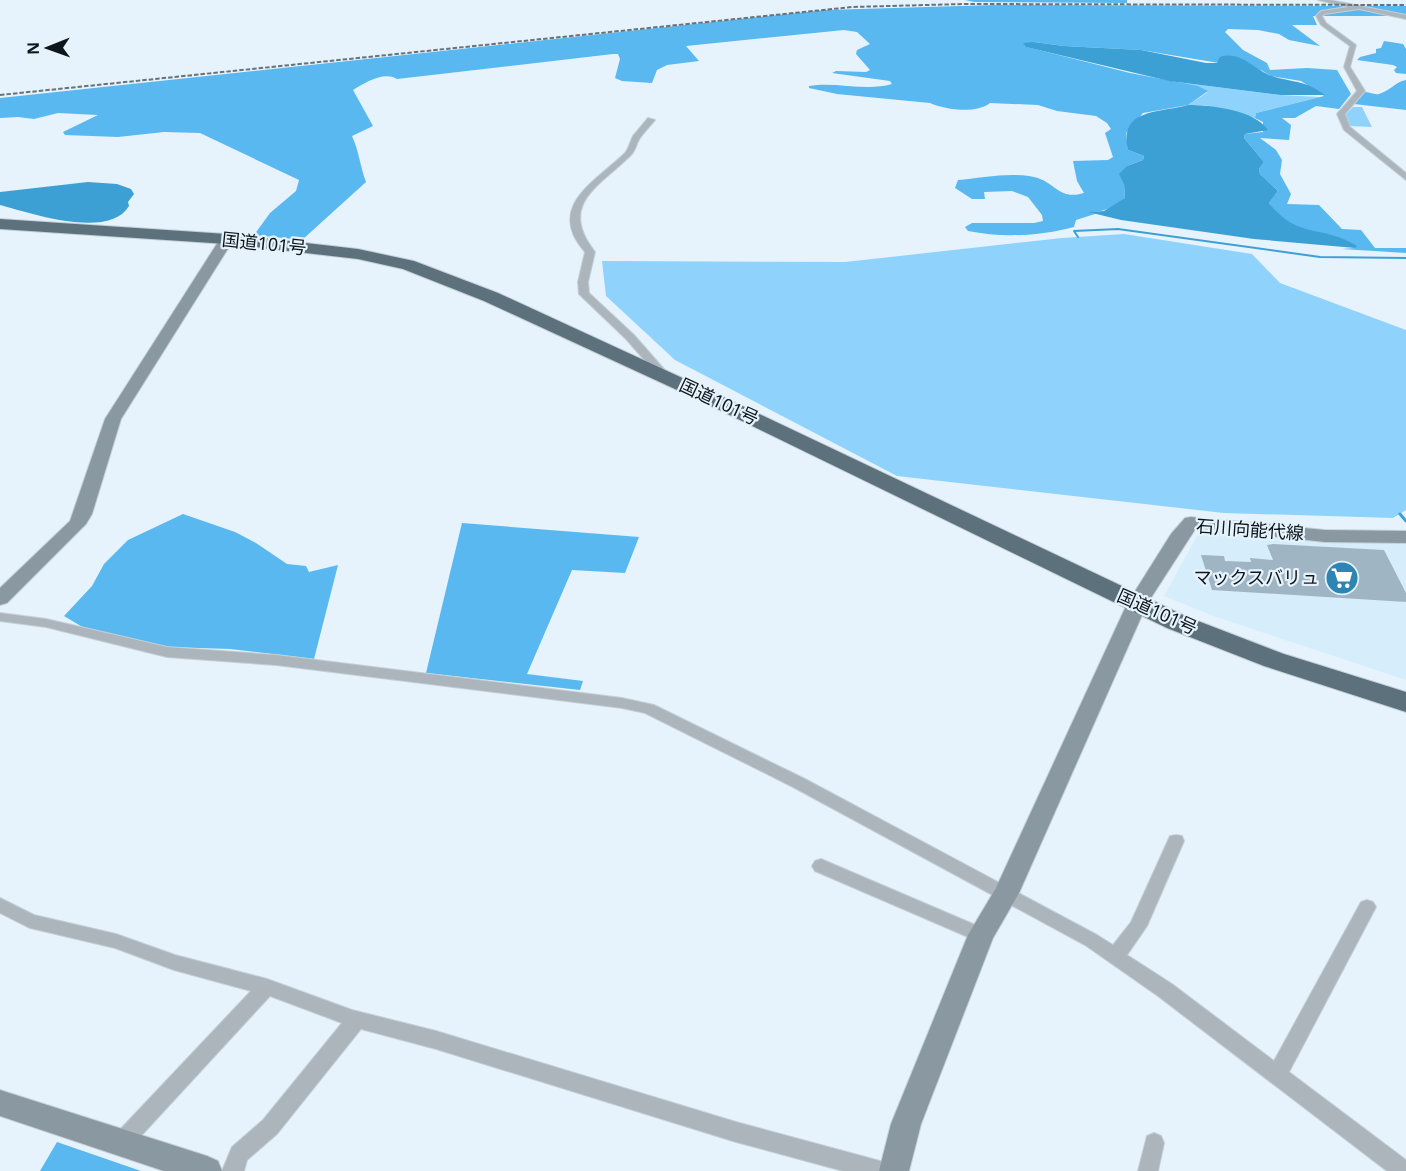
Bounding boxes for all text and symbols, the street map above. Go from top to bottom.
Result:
north arrow [18,18,78,78]
text: N [22,42,44,55]
street label: 国道101号 [221,227,308,259]
street label: 国道101号 [676,372,763,430]
street label: 石川向能代線 [1195,513,1305,545]
supermarket icon: マックスバリュ [1324,560,1360,596]
place label: マックスバリュ [1194,565,1319,589]
street label: 国道101号 [1114,583,1201,639]

